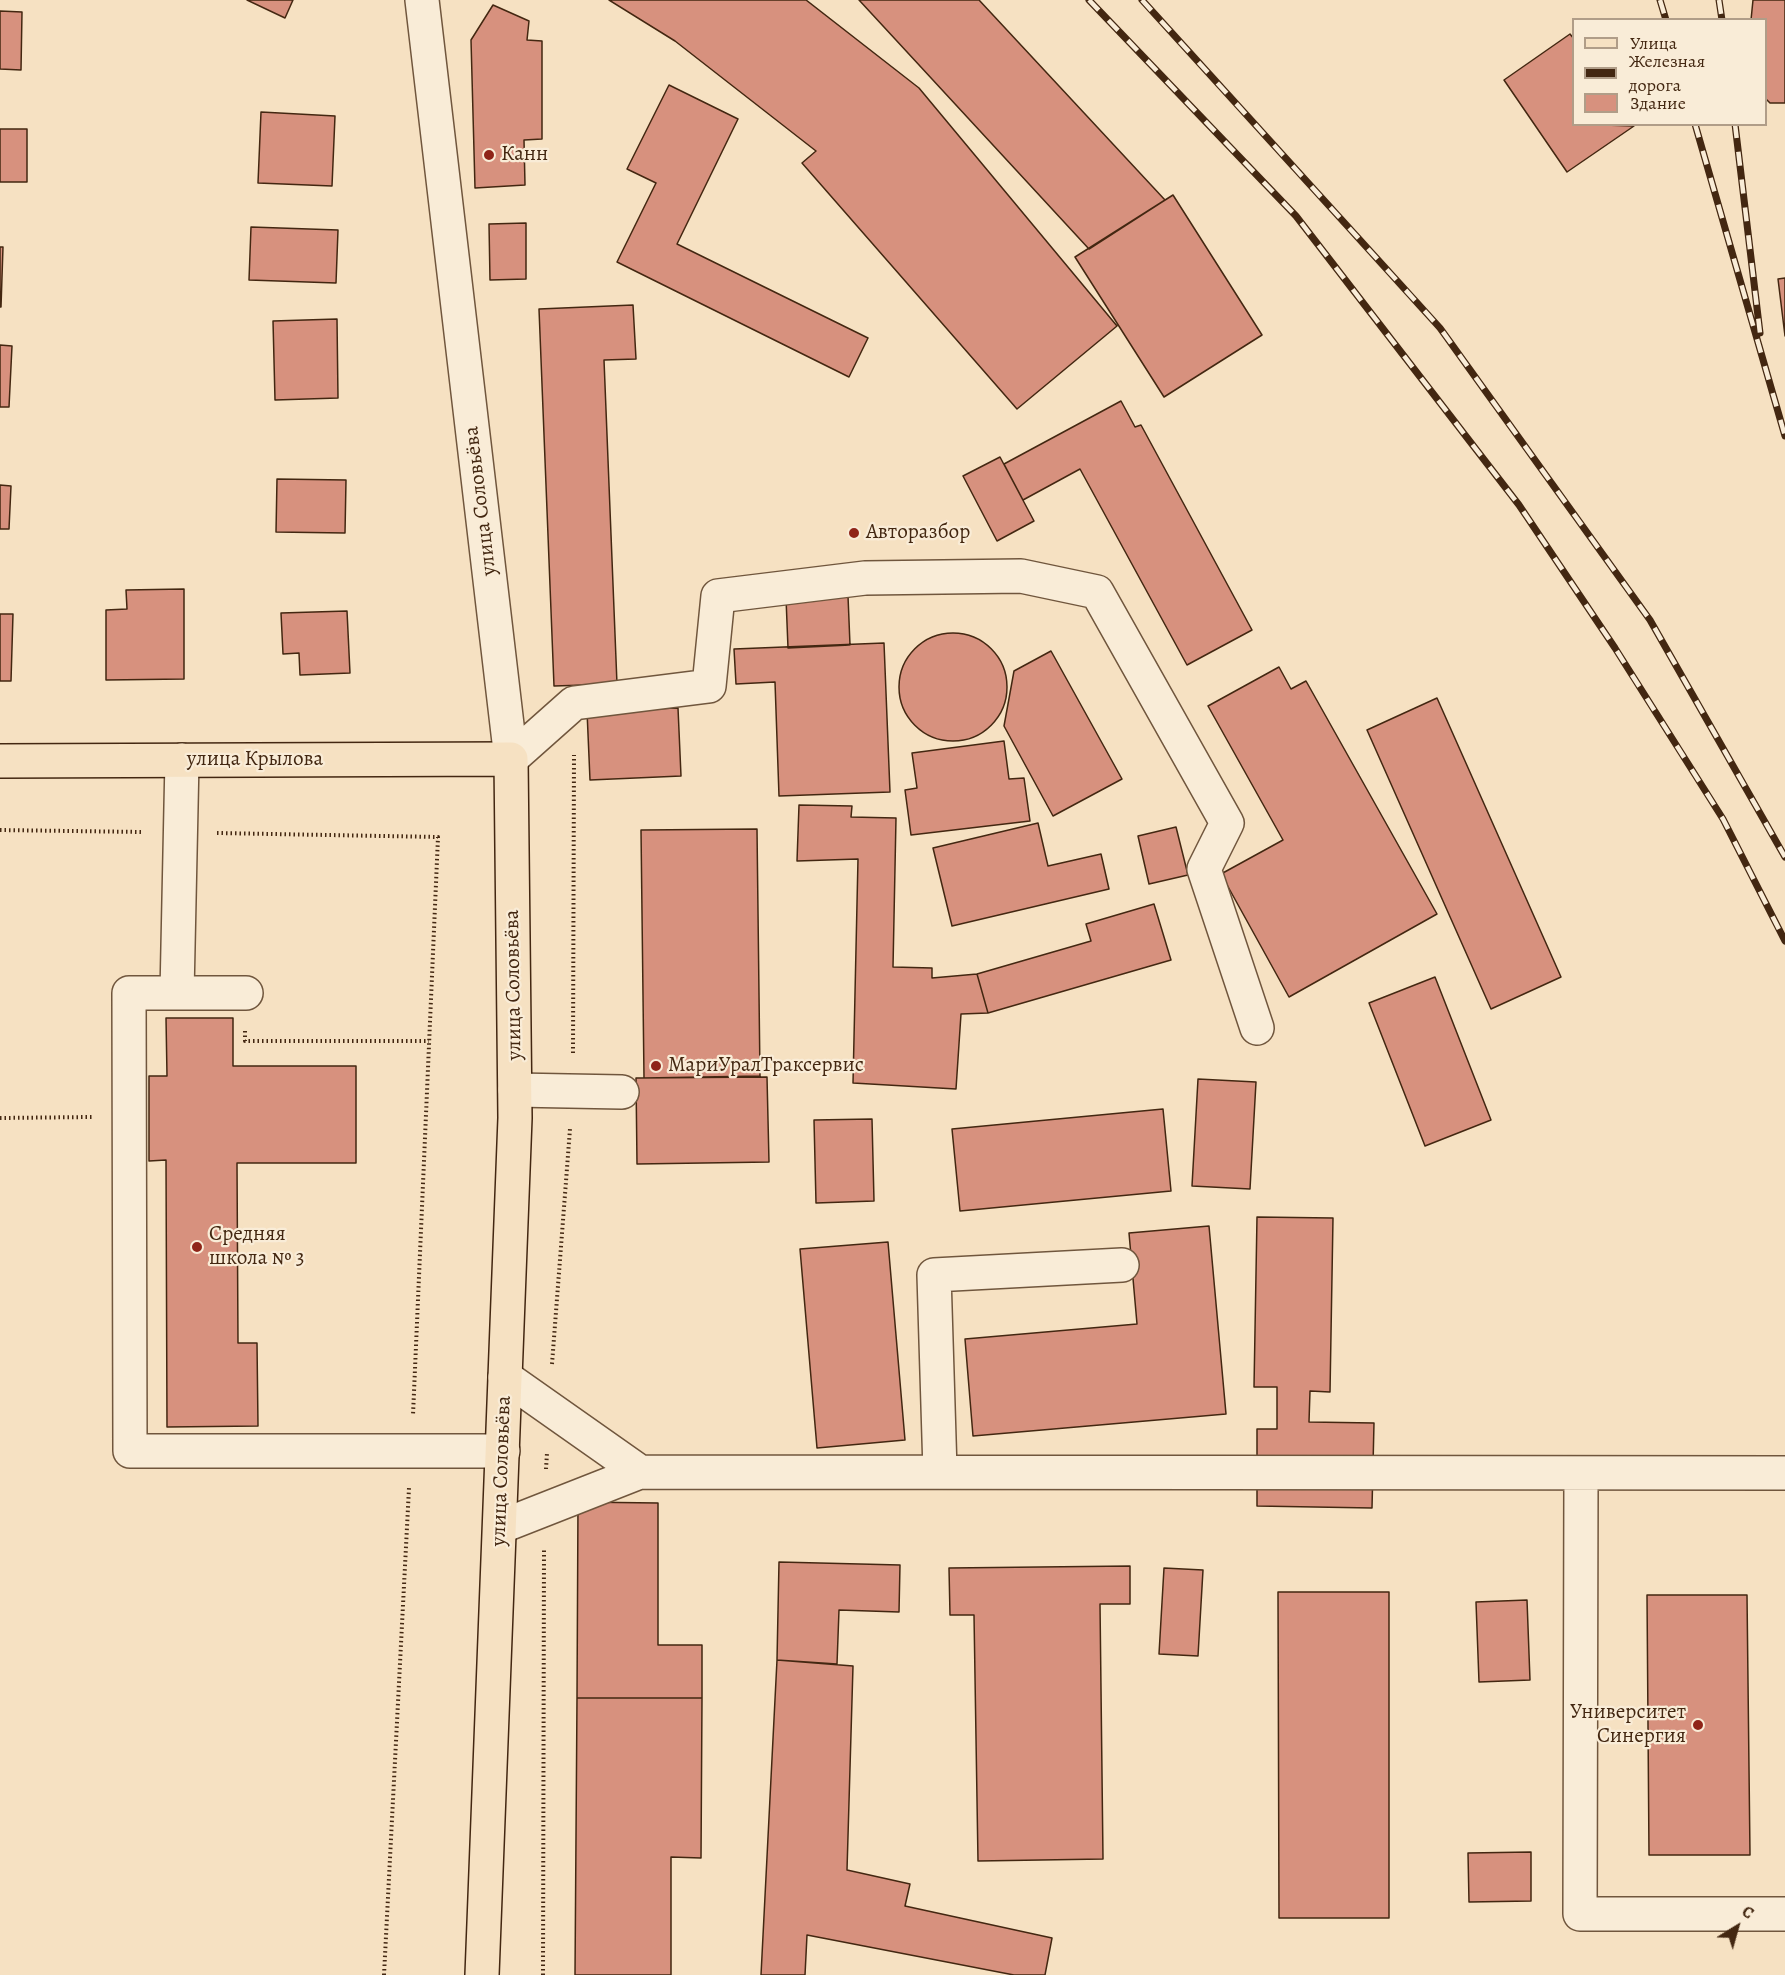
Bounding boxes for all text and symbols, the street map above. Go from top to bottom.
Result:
legend [1572,18,1767,126]
text: Улица [1630,31,1677,55]
text: Железная дорога [1629,49,1705,97]
text: Здание [1630,91,1686,115]
place label: Канн [501,142,548,168]
marker: Канн [482,148,496,162]
street label: улица Соловьёва [459,425,503,577]
place label: Авторазбор [866,520,970,546]
marker: Авторазбор [847,526,861,540]
street label: улица Крылова [187,747,323,773]
street label: улица Соловьёва [500,910,528,1060]
place label: МариУралТраксервис [668,1053,864,1079]
marker: МариУралТраксервис [649,1059,663,1073]
place label: Средняя школа № 3 [209,1222,304,1272]
marker: Средняя школа № 3 [190,1240,204,1254]
street label: улица Соловьёва [487,1395,517,1547]
place label: Университет Синергия [1570,1700,1686,1750]
marker: Университет Синергия [1691,1718,1705,1732]
north arrow [1707,1897,1767,1957]
text: С [1737,1901,1758,1924]

